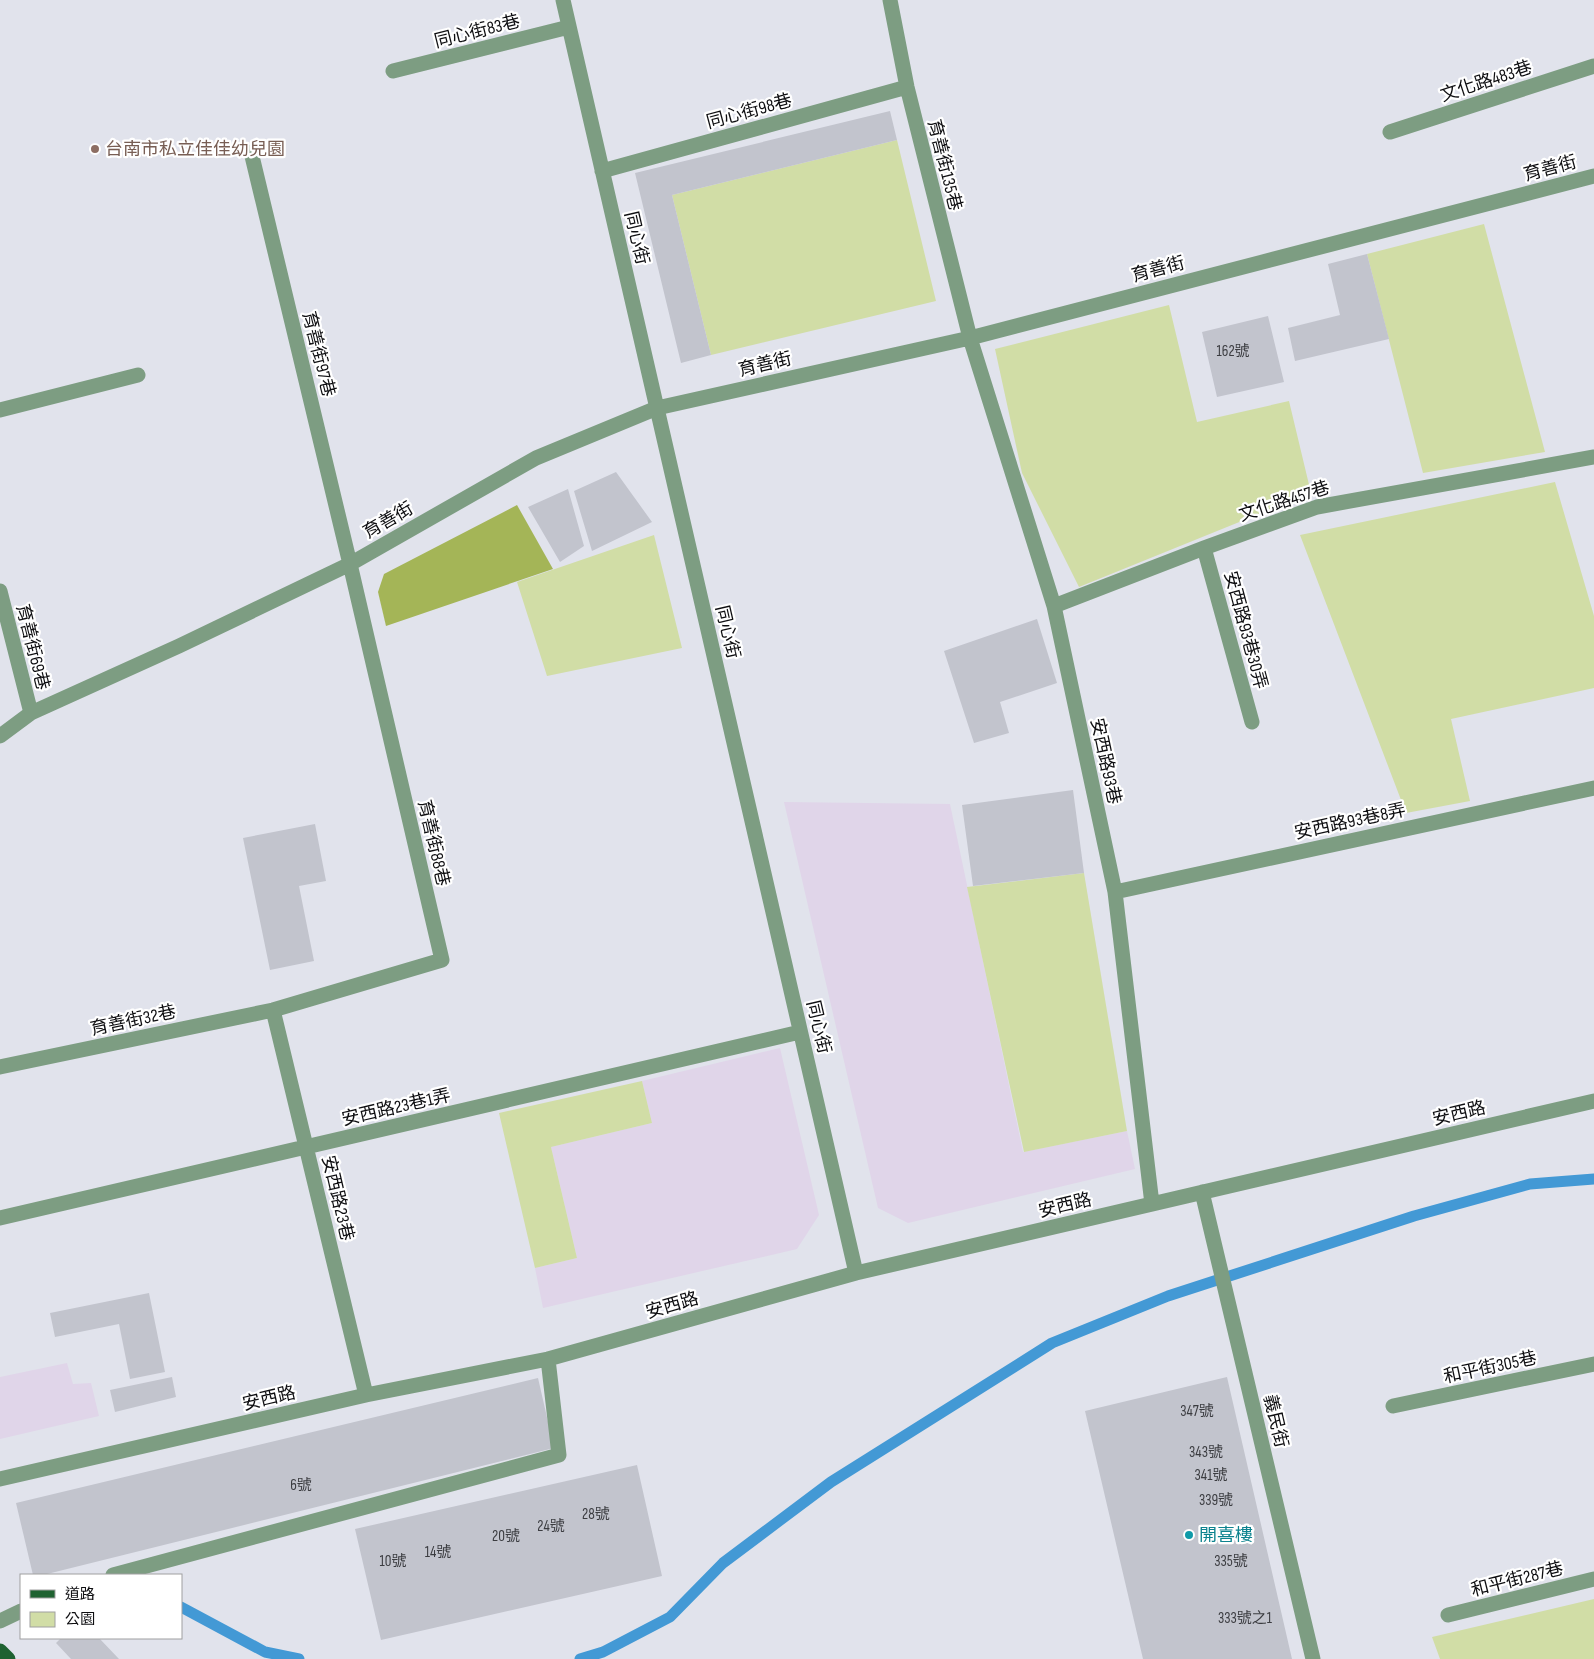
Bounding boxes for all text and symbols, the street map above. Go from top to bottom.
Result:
street label: 同心街83巷 [432,11,522,52]
street label: 文化路483巷 [1438,57,1535,106]
street label: 同心街98巷 [704,90,794,133]
street label: 育善街135巷 [923,117,966,213]
place label: 台南市私立佳佳幼兒園 [105,139,285,160]
marker: 台南市私立佳佳幼兒園 [89,143,101,155]
street label: 育善街 [1521,151,1579,186]
street label: 同心街 [620,209,653,267]
street label: 育善街 [1129,252,1187,287]
street label: 育善街97巷 [298,309,339,399]
house number: 162號 [1216,342,1250,361]
street label: 育善街 [736,348,794,381]
street label: 文化路457巷 [1236,477,1332,526]
street label: 育善街 [360,498,417,543]
street label: 安西路93巷30弄 [1220,569,1271,691]
street label: 育善街69巷 [12,602,53,692]
street label: 同心街 [711,603,744,661]
street label: 安西路93巷 [1086,716,1125,806]
street label: 育善街88巷 [413,798,454,888]
street label: 安西路93巷8弄 [1292,799,1408,844]
street label: 同心街 [802,998,835,1056]
street label: 育善街32巷 [88,1001,178,1040]
street label: 安西路23巷1弄 [340,1085,453,1130]
street label: 安西路 [1430,1097,1488,1130]
street label: 安西路23巷 [317,1153,358,1243]
street label: 安西路 [1036,1189,1094,1222]
street label: 安西路 [643,1288,701,1323]
street label: 和平街305巷 [1442,1347,1539,1388]
street label: 安西路 [240,1382,298,1415]
street label: 義民街 [1259,1392,1292,1450]
house number: 347號 [1180,1402,1214,1421]
house number: 343號 [1189,1443,1223,1462]
house number: 341號 [1195,1466,1227,1485]
house number: 6號 [290,1476,312,1495]
house number: 339號 [1199,1491,1233,1510]
house number: 28號 [582,1505,610,1524]
house number: 24號 [537,1517,565,1536]
place label: 開喜樓 [1199,1525,1253,1546]
house number: 20號 [492,1527,520,1546]
marker: 開喜樓 [1183,1529,1195,1541]
house number: 14號 [425,1543,451,1562]
house number: 10號 [380,1552,406,1571]
house number: 335號 [1214,1552,1248,1571]
street label: 和平街287巷 [1469,1558,1565,1601]
legend [20,1574,182,1639]
text: 道路 [65,1585,95,1604]
house number: 333號之1 [1218,1609,1273,1628]
text: 公園 [65,1610,95,1629]

